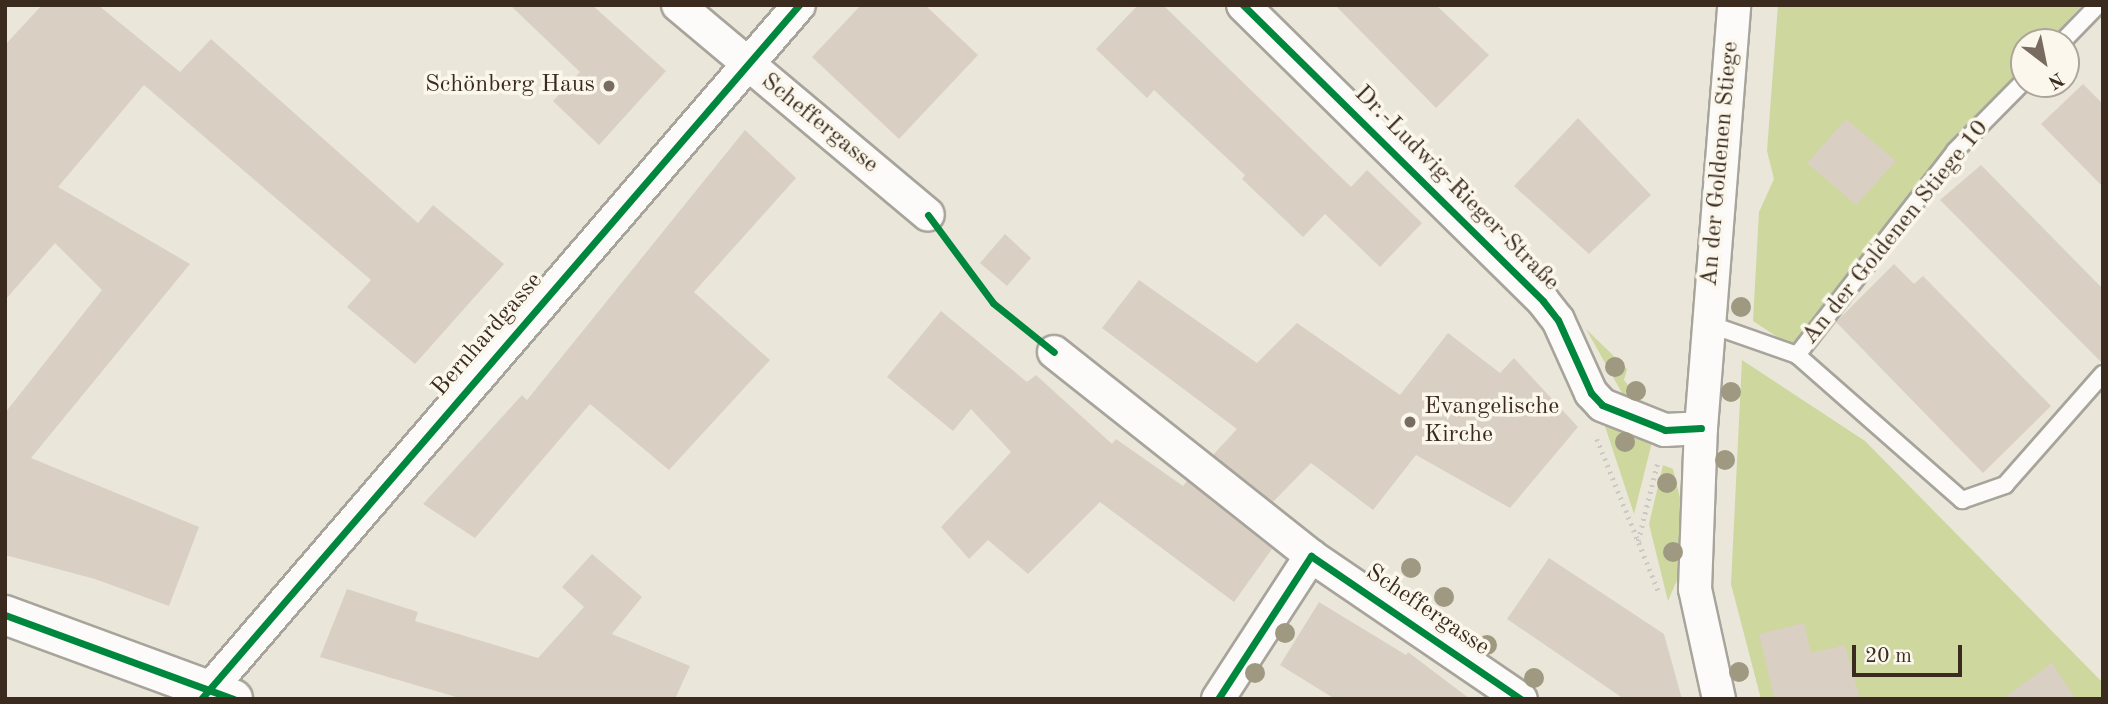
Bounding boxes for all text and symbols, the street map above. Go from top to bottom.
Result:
north arrow [2010,28,2080,98]
street label: An der Goldenen Stiege [1696,40,1746,288]
street label: Scheffergasse [754,68,884,180]
text: N [2044,68,2067,91]
place label: Schönberg Haus [425,72,595,100]
marker: Schönberg Haus [601,78,617,94]
street label: Dr.-Ludwig-Rieger-Straße [1347,80,1565,298]
street label: An der Goldenen Stiege 10 [1797,115,1995,351]
street label: Bernhardgasse [426,267,550,403]
place label: Evangelische Kirche [1424,394,1559,450]
marker: Evangelische Kirche [1402,414,1418,430]
street label: Scheffergasse [1360,559,1494,663]
scale bar [1856,630,1966,674]
text: 20 m [1865,646,1912,667]

